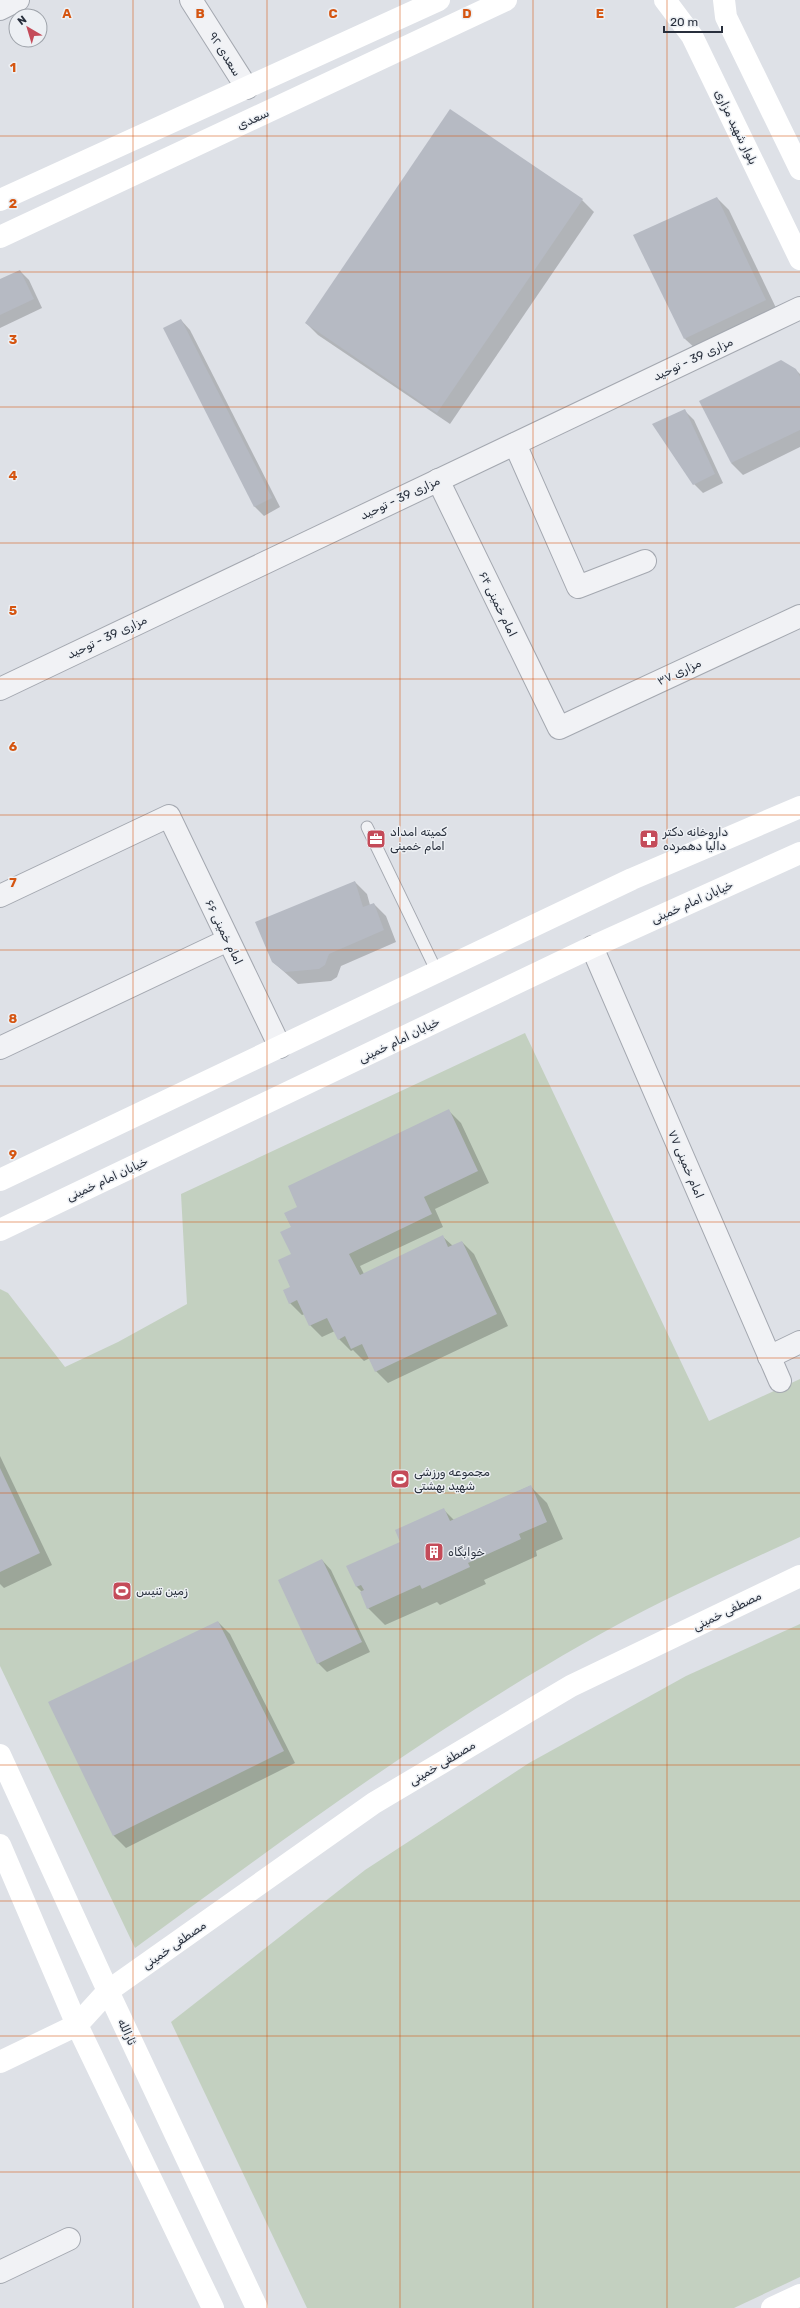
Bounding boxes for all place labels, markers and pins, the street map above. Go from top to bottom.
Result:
place label: کمیته امداد امام خمینی [390,825,448,855]
place label: داروخانه دکتر دالیا دهمرده [662,825,728,854]
office icon: کمیته امداد امام خمینی [365,828,387,850]
pharmacy icon: داروخانه دکتر دالیا دهمرده [638,828,660,850]
place label: مجموعه ورزشی شهید بهشتی [414,1465,490,1494]
sports icon: مجموعه ورزشی شهید بهشتی [389,1468,411,1490]
building icon: خوابگاه [423,1541,445,1563]
place label: خوابگاه [448,1545,485,1560]
sports icon: زمین تنیس [111,1580,133,1602]
place label: زمین تنیس [136,1584,188,1599]

